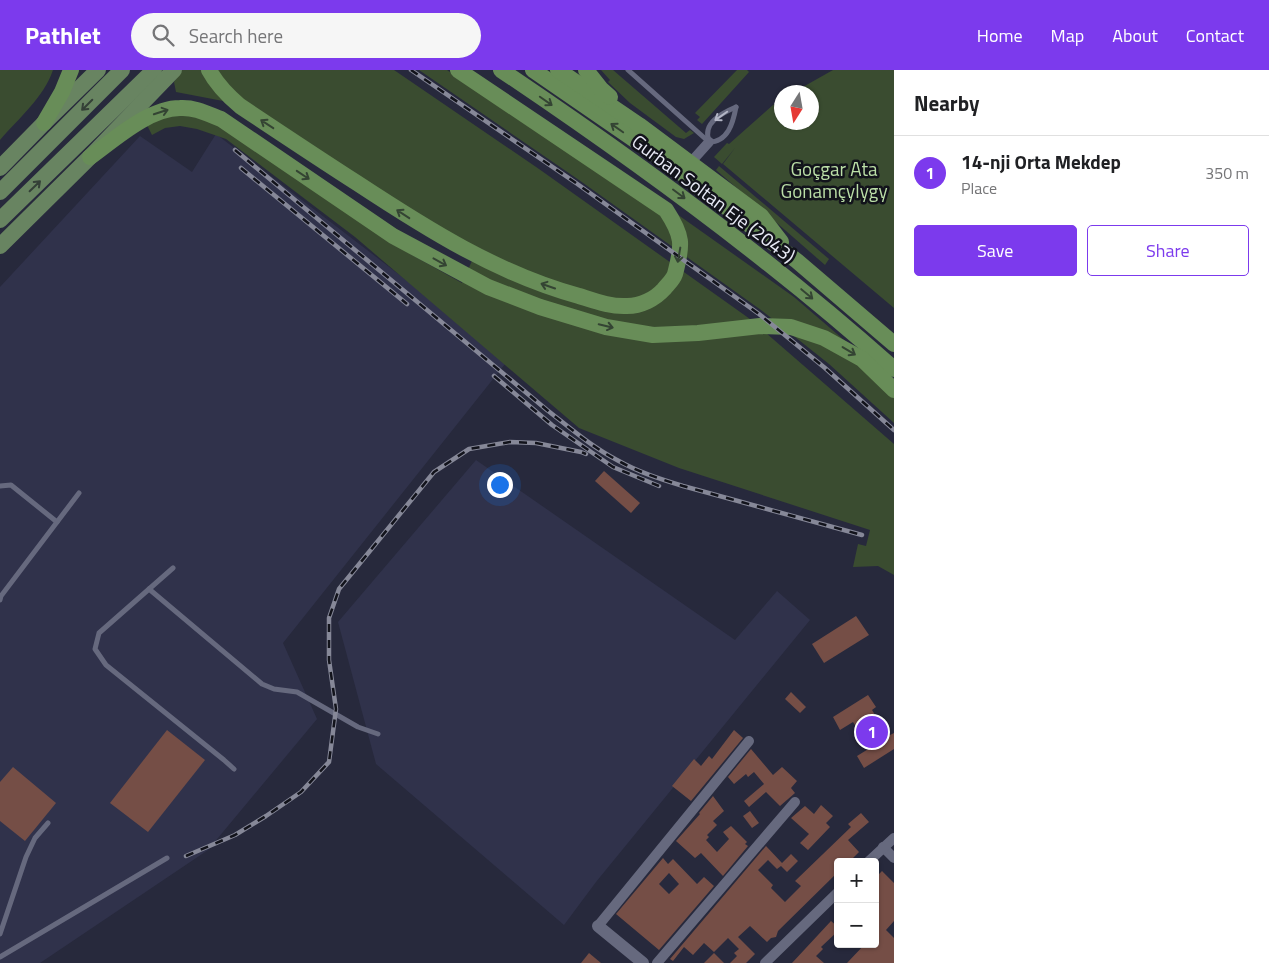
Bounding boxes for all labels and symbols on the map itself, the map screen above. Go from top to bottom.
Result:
north arrow [774,85,819,130]
one-way arrow [539,96,553,106]
one-way arrow [81,98,93,111]
one-way arrow [153,107,169,117]
one-way arrow [714,111,728,121]
one-way arrow [261,119,275,129]
one-way arrow [610,123,624,133]
street label: Gurban Soltan Eje (2043) [626,127,802,269]
park label: Goçgar Ata Gonamçylygy [780,154,888,205]
one-way arrow [296,170,310,180]
one-way arrow [29,180,41,192]
one-way arrow [672,189,685,200]
one-way arrow [396,208,410,219]
one-way arrow [674,246,684,262]
one-way arrow [433,258,447,268]
one-way arrow [541,281,556,290]
one-way arrow [800,289,813,300]
one-way arrow [598,322,614,331]
one-way arrow [842,347,856,357]
your location [487,472,513,498]
pin: 1 [856,713,888,751]

